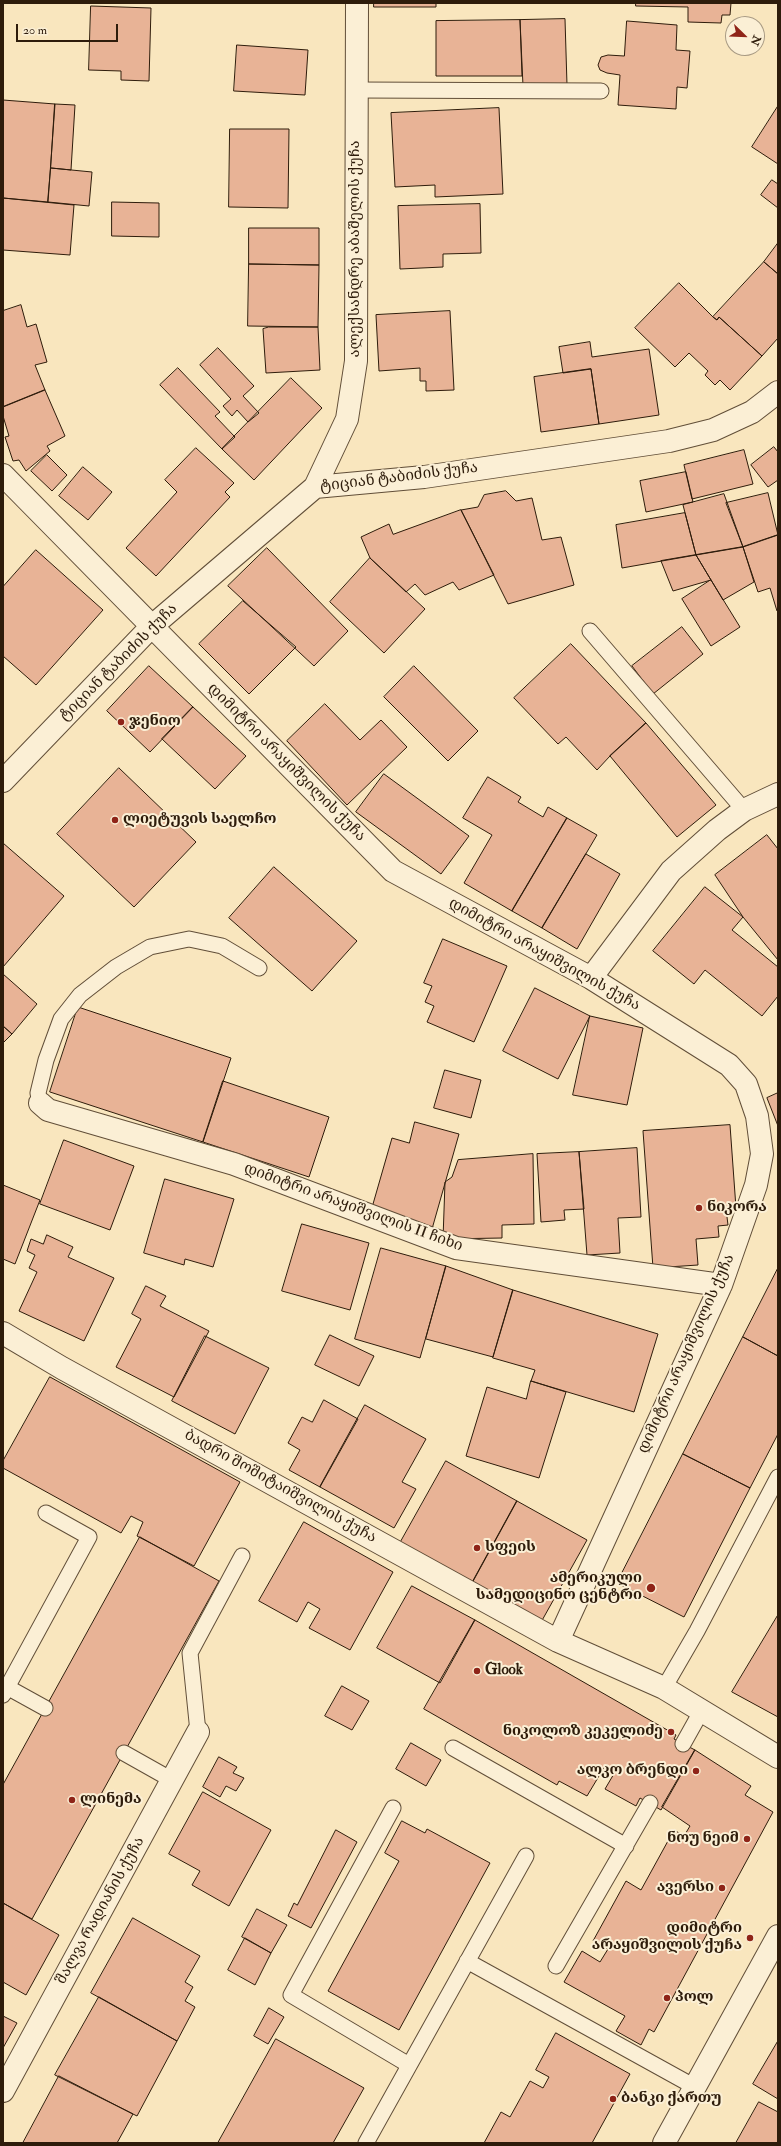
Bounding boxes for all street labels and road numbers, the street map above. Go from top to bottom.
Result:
street label: ალექსანდრე აბაშელის ქუჩა [347,140,365,358]
street label: ტიციან ტაბიძის ქუჩა [319,459,479,497]
street label: ტიციან ტაბიძის ქუჩა [56,600,182,726]
street label: დიმიტრი არაყიშვილის ქუჩა [203,680,369,846]
street label: დიმიტრი არაყიშვილის ქუჩა [445,895,643,1015]
street label: დიმიტრი არაყიშვილის II ჩიხი [241,1160,465,1256]
street label: დიმიტრი არაყიშვილის ქუჩა [635,1252,739,1456]
street label: ბადრი შოშიტაიშვილის ქუჩა [181,1427,379,1547]
street label: შალვა რადიანის ქუჩა [53,1834,149,1988]

